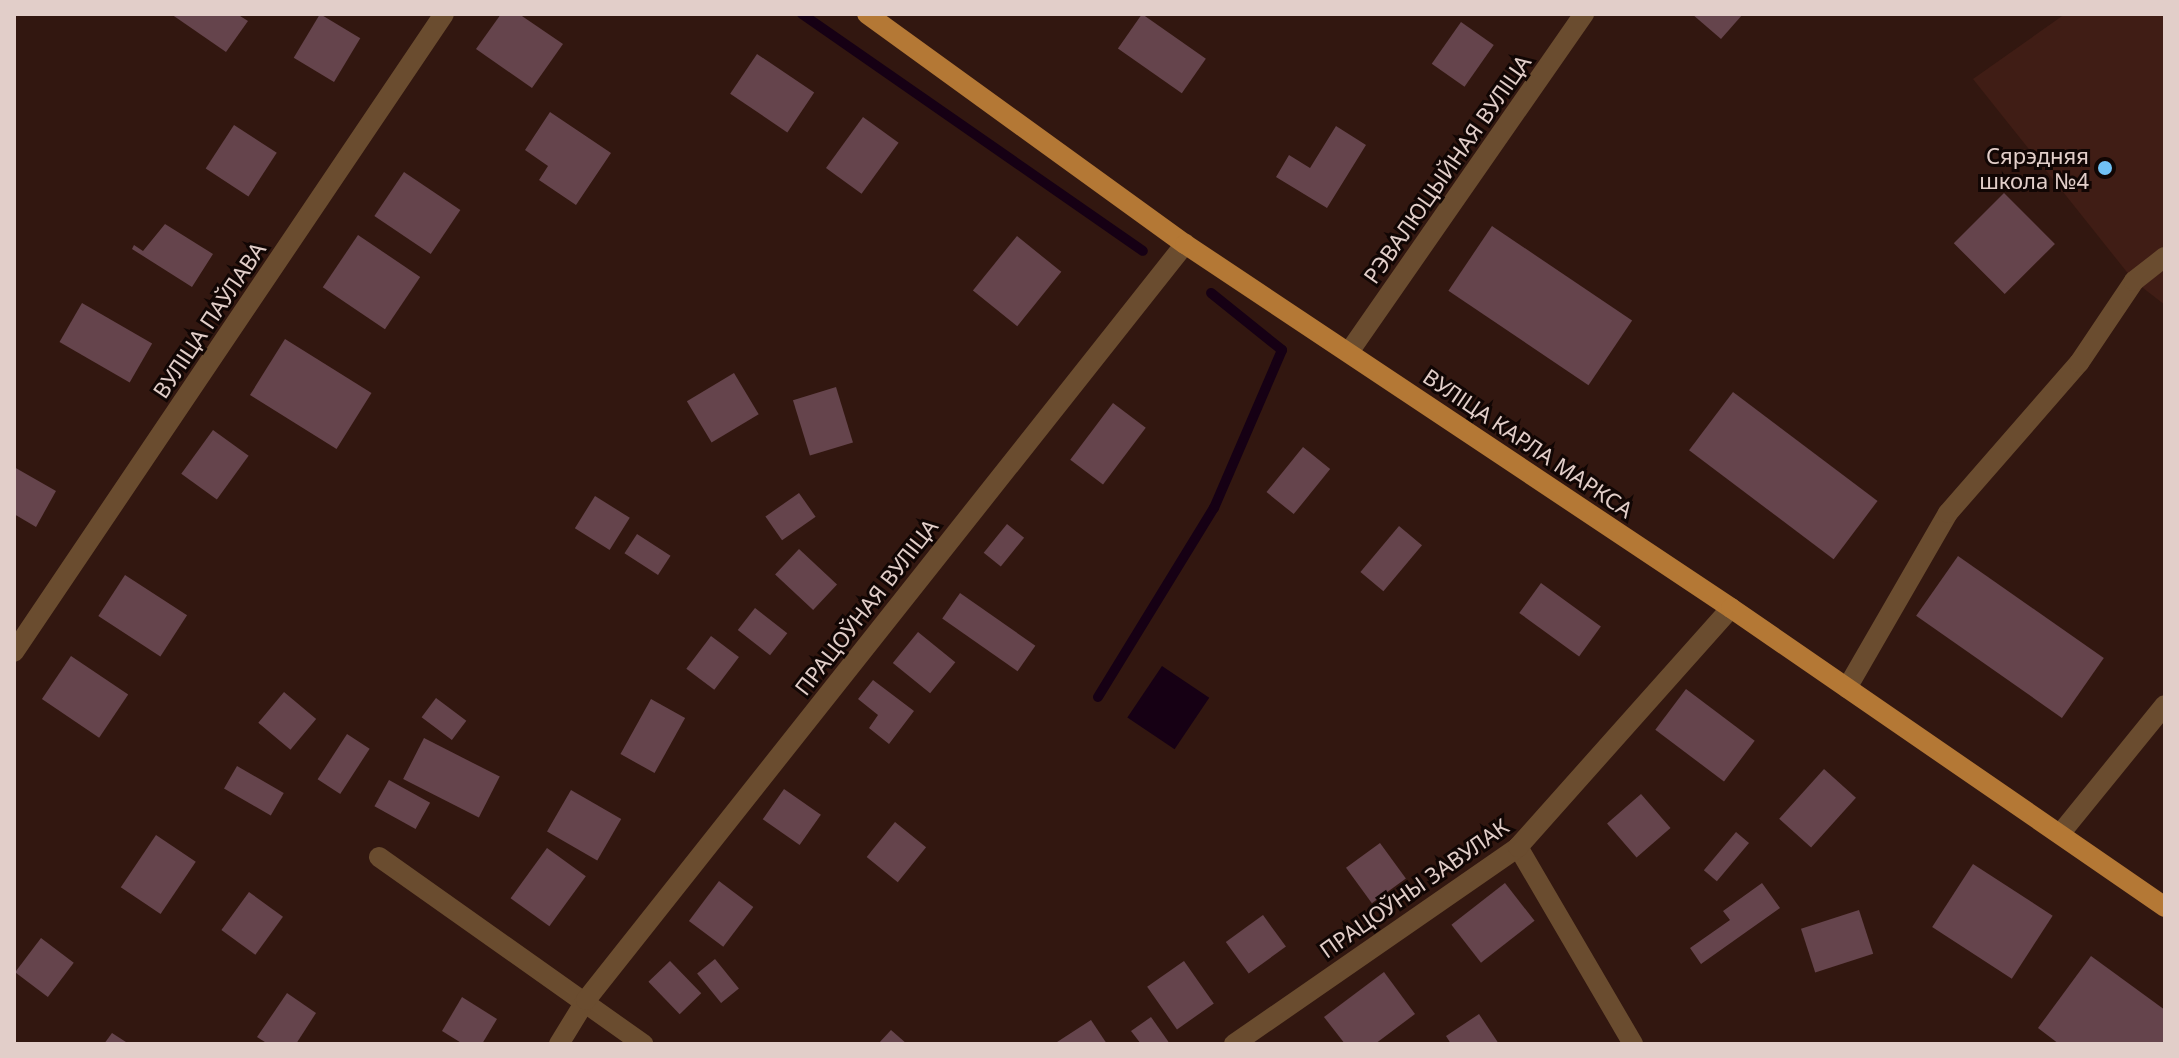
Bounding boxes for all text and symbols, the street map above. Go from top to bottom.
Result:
street label: РЭВАЛЮЦЫЙНАЯ ВУЛІЦА [1358,50,1536,288]
place label: Сярэдняя школа №4 [1979,142,2089,194]
marker: Сярэдняя школа №4 [2096,159,2114,177]
street label: ВУЛІЦА ПАЎЛАВА [147,237,271,403]
street label: ВУЛІЦА КАРЛА МАРКСА [1418,363,1638,523]
street label: ПРАЦОЎНАЯ ВУЛІЦА [789,514,943,700]
street label: ПРАЦОЎНЫ ЗАВУЛАК [1314,813,1514,963]

